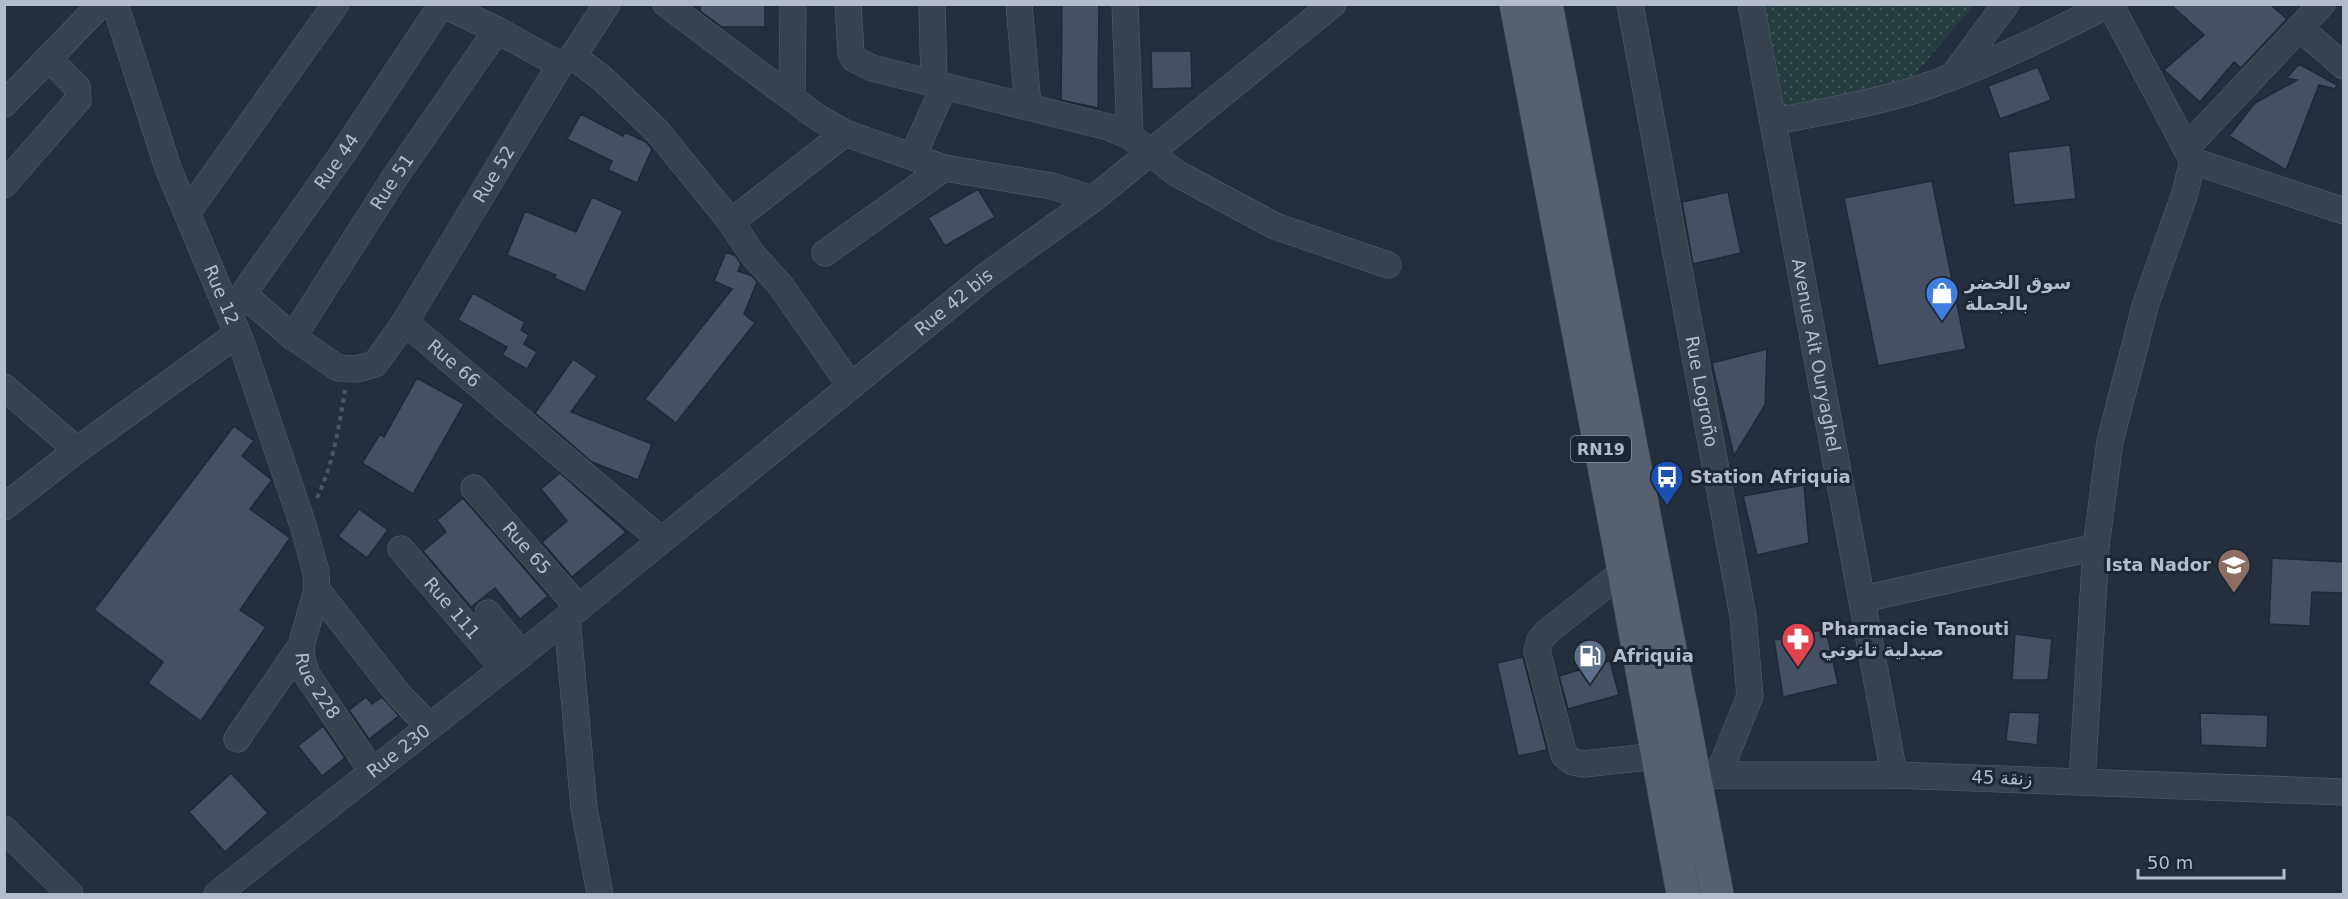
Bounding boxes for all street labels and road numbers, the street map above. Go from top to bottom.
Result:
street label: Rue 44 [310,130,363,193]
street label: Rue 52 [468,142,519,206]
street label: Rue 51 [366,150,418,214]
street label: Avenue Ait Ouryaghel [1788,257,1845,453]
street label: Rue 12 [200,262,244,328]
street label: Rue 42 bis [910,264,996,340]
street label: Rue Logroño [1681,334,1723,449]
street label: Rue 66 [423,335,485,391]
road number: RN19 [1571,436,1631,462]
street label: Rue 65 [498,517,556,578]
street label: Rue 111 [420,573,484,643]
street label: Rue 228 [291,652,345,723]
street label: Rue 230 [363,720,434,782]
street label: زنقة 45 [1971,766,2033,789]

